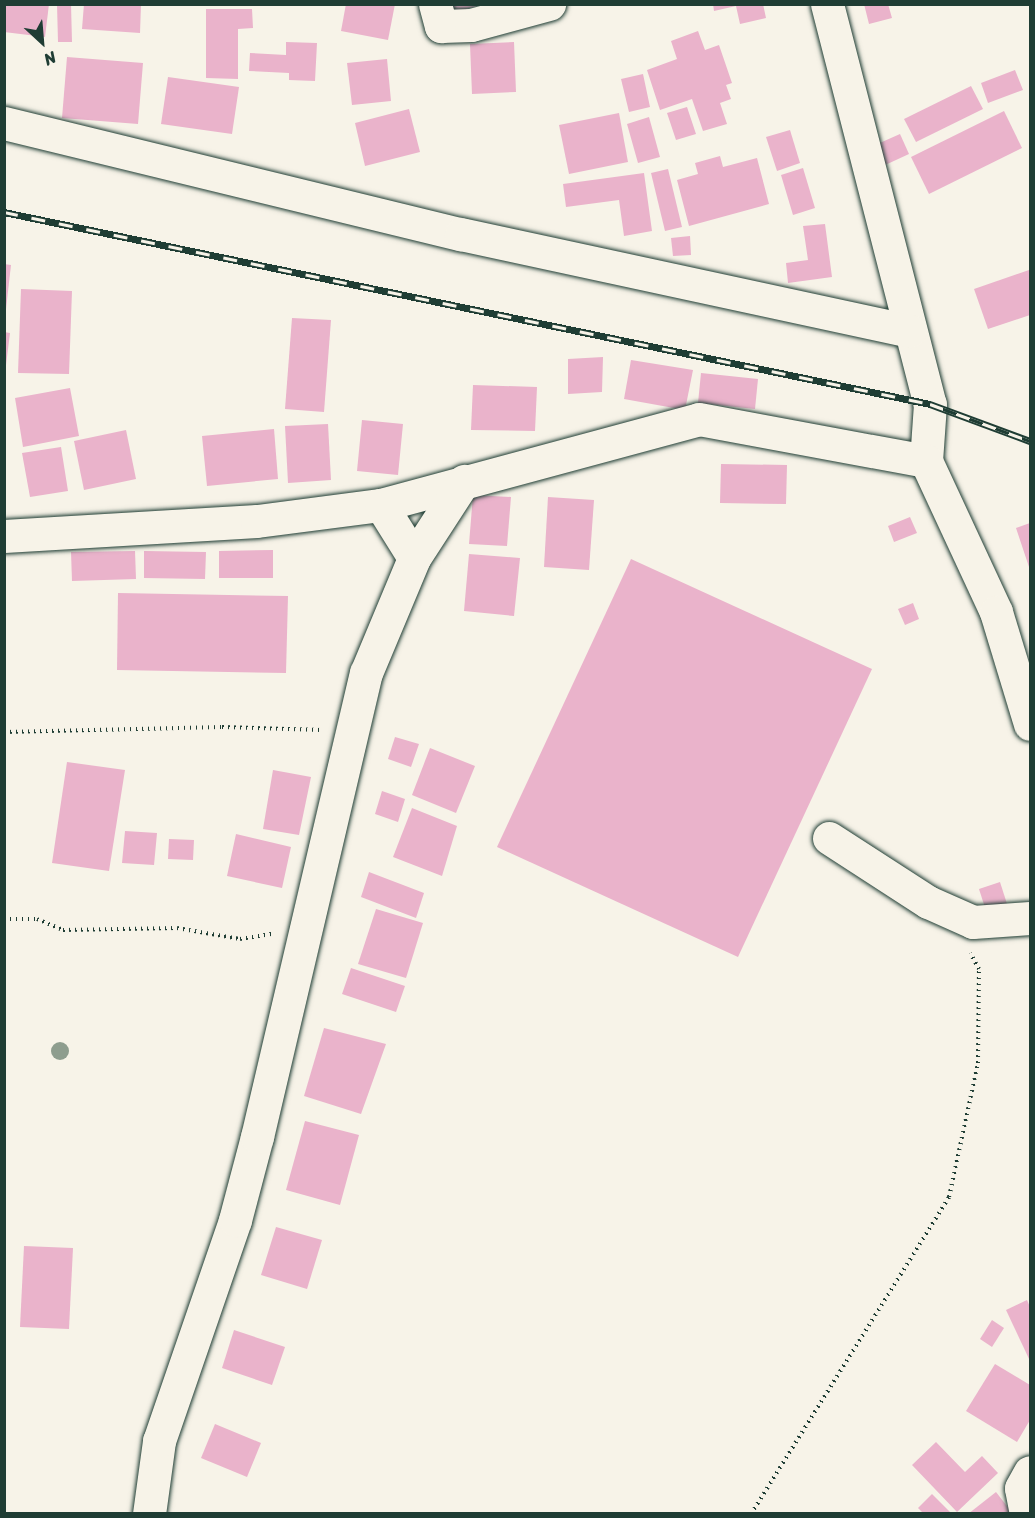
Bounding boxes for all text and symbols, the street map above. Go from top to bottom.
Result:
north arrow [12,12,72,72]
text: N [39,43,61,74]

